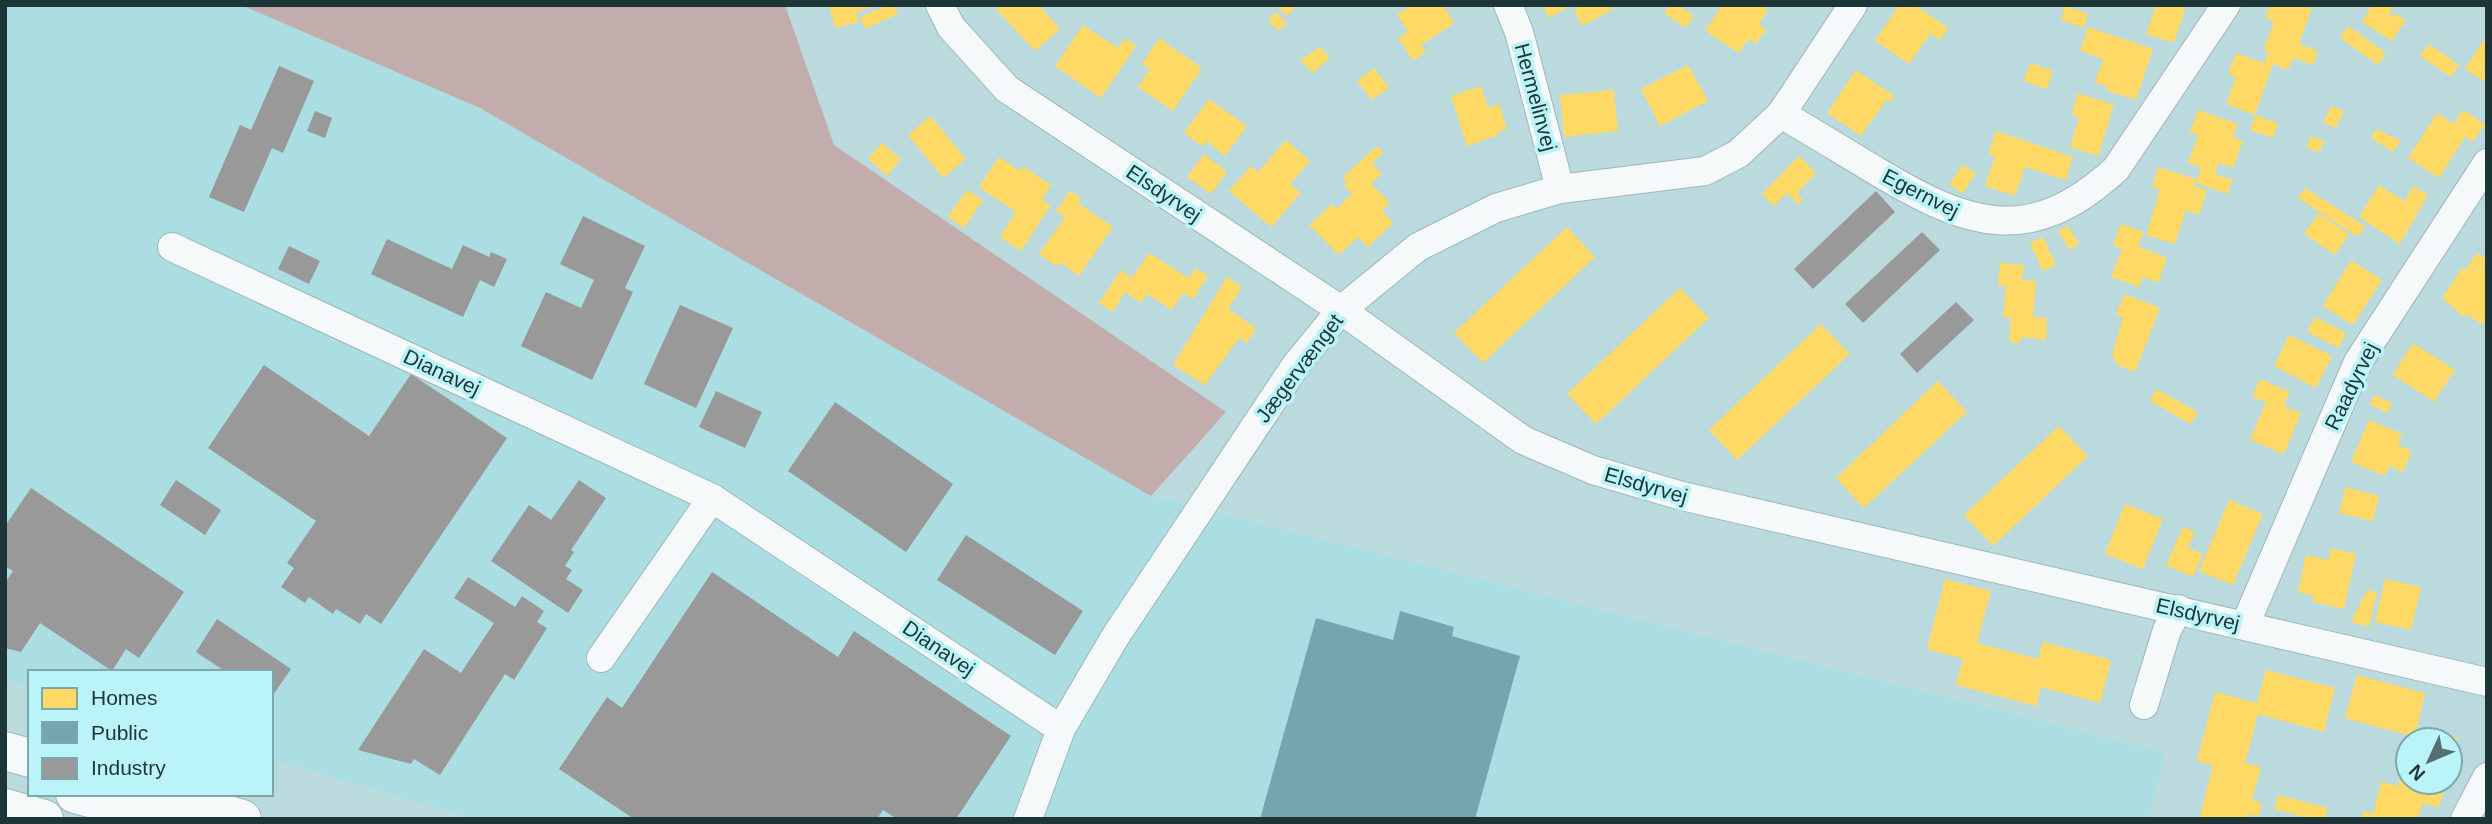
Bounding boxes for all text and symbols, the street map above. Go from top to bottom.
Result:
street label: Hermelinvej [1511,40,1561,154]
street label: Elsdyrvej [1122,160,1206,226]
street label: Egernvej [1879,164,1963,222]
street label: Jægervænget [1251,309,1347,427]
street label: Raadyrvej [2320,338,2382,434]
street label: Dianavej [400,344,484,400]
street label: Elsdyrvej [1602,462,1690,508]
street label: Elsdyrvej [2154,593,2242,635]
street label: Dianavej [899,616,979,680]
legend [28,670,273,796]
text: Homes [91,686,158,709]
text: Public [91,721,148,744]
north arrow [2394,726,2464,796]
text: Industry [91,756,166,779]
text: N [2405,760,2429,785]

